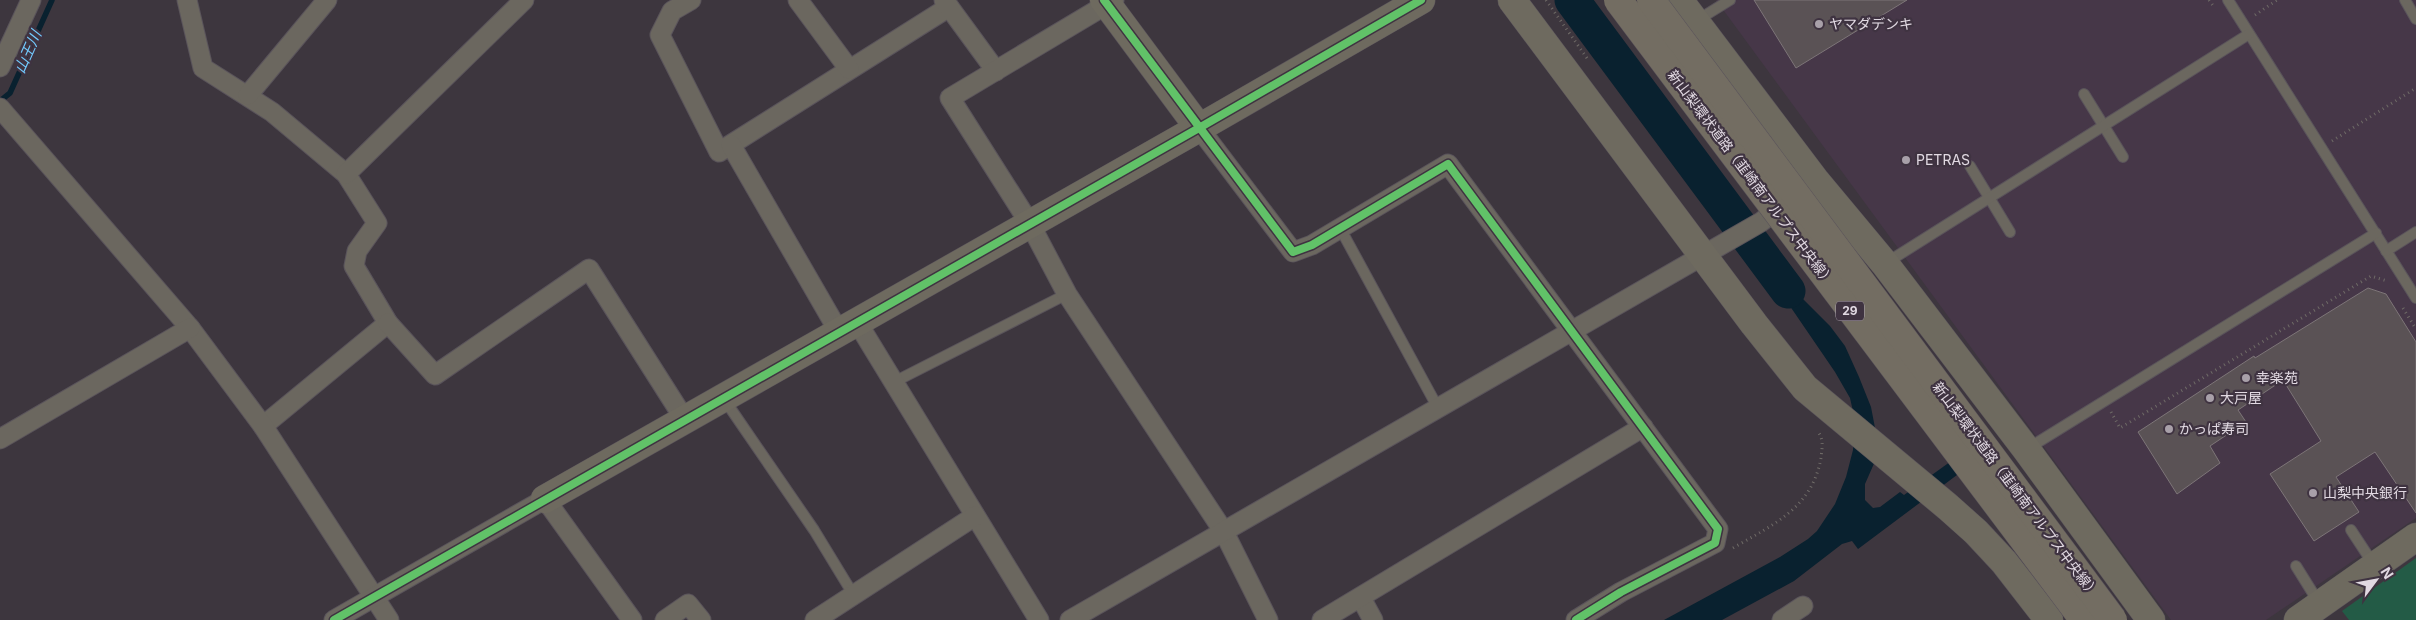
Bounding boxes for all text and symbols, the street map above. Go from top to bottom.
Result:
place label: ヤマダデンキ [1829,15,1913,32]
marker: ヤマダデンキ [1813,18,1825,30]
water label: 山王川 [10,26,46,76]
street label: 新山梨環状道路（韮崎南アルプス中央線） [1665,66,1838,289]
place label: PETRAS [1916,151,1970,168]
marker: PETRAS [1900,154,1912,166]
road number: 29 [1836,302,1864,321]
place label: 幸楽苑 [2256,369,2298,386]
marker: 幸楽苑 [2240,372,2252,384]
street label: 新山梨環状道路（韮崎南アルプス中央線） [1930,378,2103,601]
place label: 大戸屋 [2220,389,2262,406]
marker: 大戸屋 [2204,392,2216,404]
place label: かっぱ寿司 [2179,420,2249,437]
marker: かっぱ寿司 [2163,423,2175,435]
place label: 山梨中央銀行 [2323,484,2407,501]
marker: 山梨中央銀行 [2307,487,2319,499]
north arrow [2351,555,2401,605]
text: N [2377,564,2397,582]

